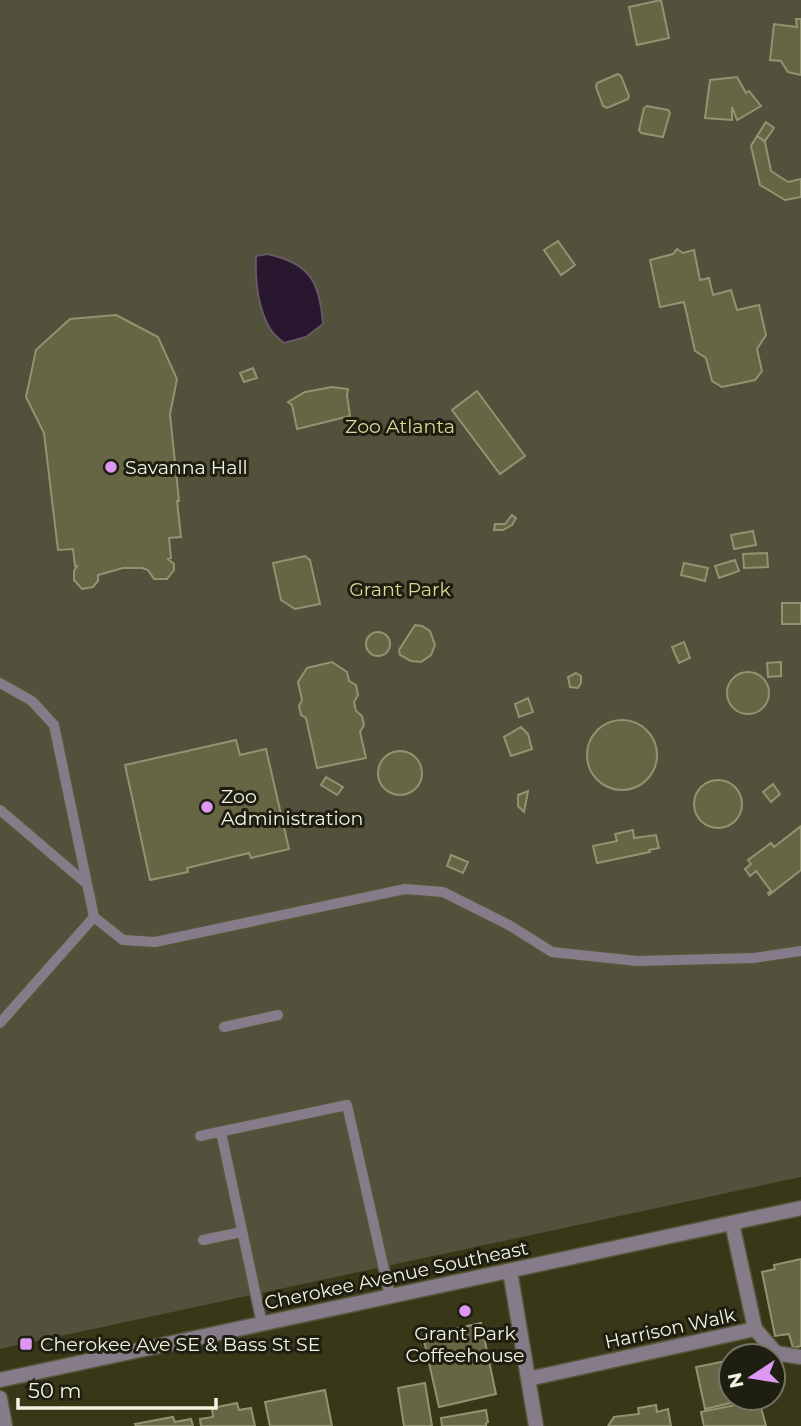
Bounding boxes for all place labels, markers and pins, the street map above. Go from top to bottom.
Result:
place label: Savanna Hall [125,456,248,479]
marker: Savanna Hall [103,459,119,475]
place label: Zoo Administration [221,785,363,830]
marker: Zoo Administration [199,799,215,815]
marker: Grant Park Coffeehouse [457,1303,473,1319]
place label: Grant Park Coffeehouse [406,1322,524,1367]
place label: Cherokee Ave SE & Bass St SE [40,1333,320,1356]
marker: Cherokee Ave SE & Bass St SE [18,1336,34,1352]

